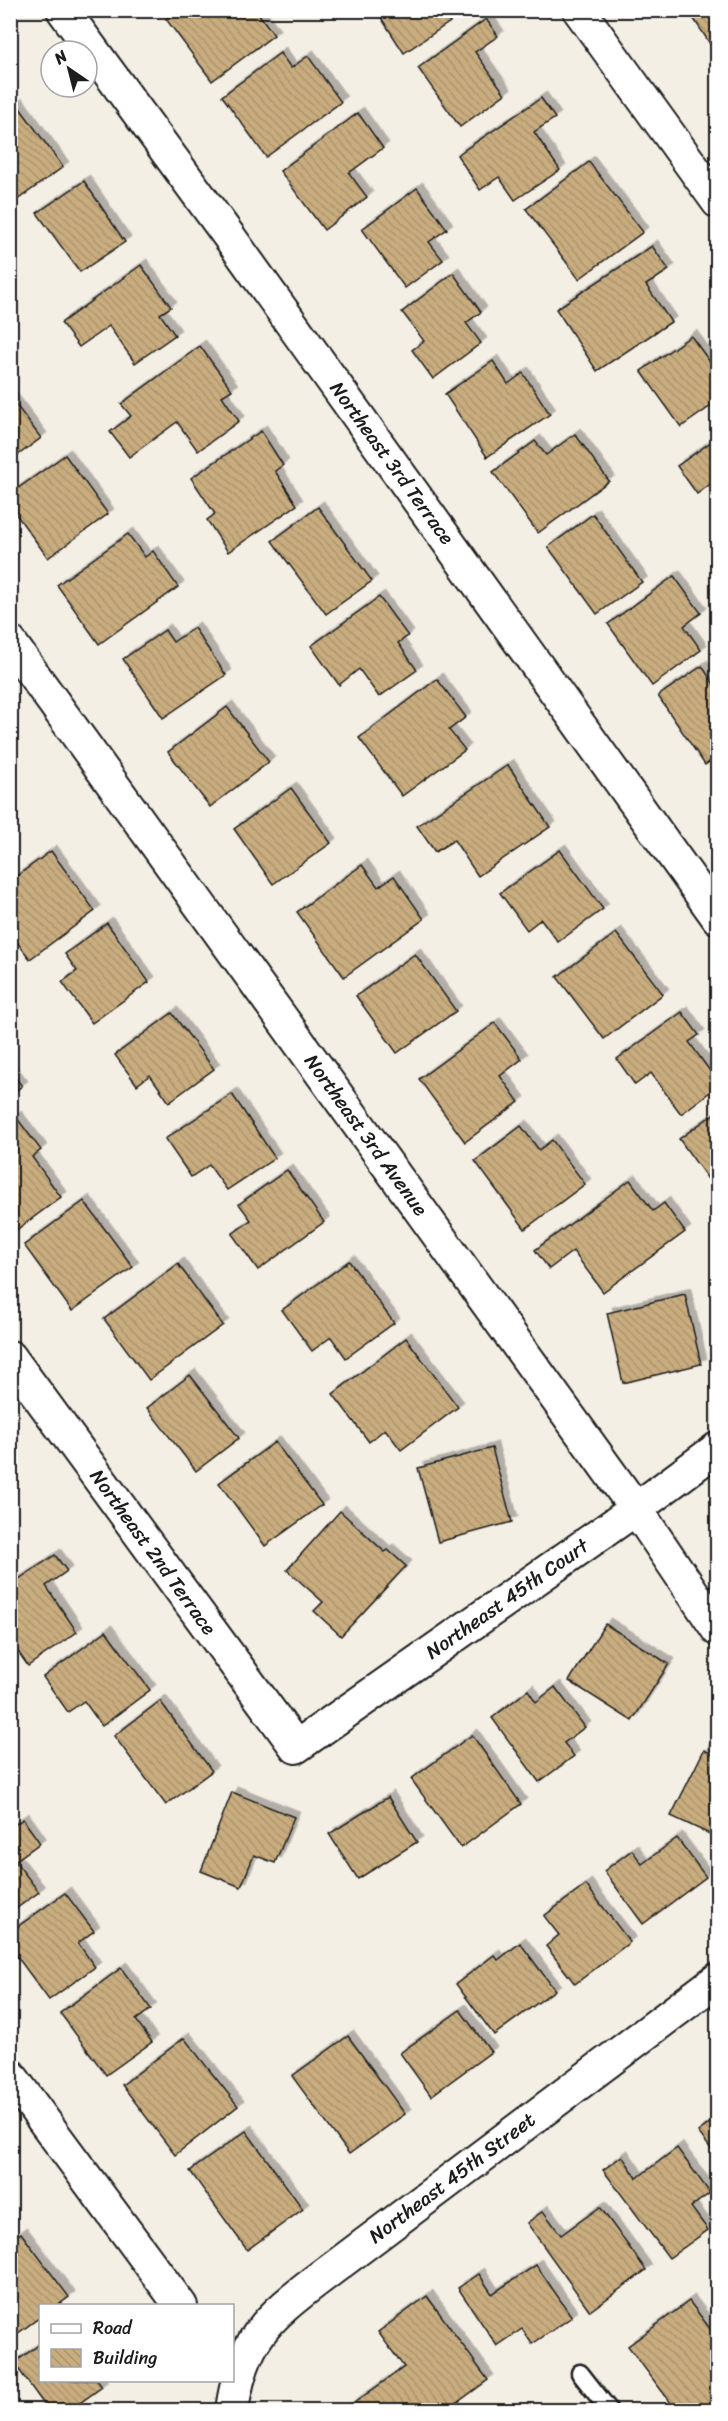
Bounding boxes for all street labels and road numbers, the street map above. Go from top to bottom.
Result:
street label: Northeast 3rd Terrace [320,374,464,553]
street label: Northeast 3rd Avenue [295,1046,437,1224]
street label: Northeast 2nd Terrace [80,1461,226,1643]
street label: Northeast 45th Court [418,1529,597,1669]
street label: Northeast 45th Street [361,2103,543,2253]

